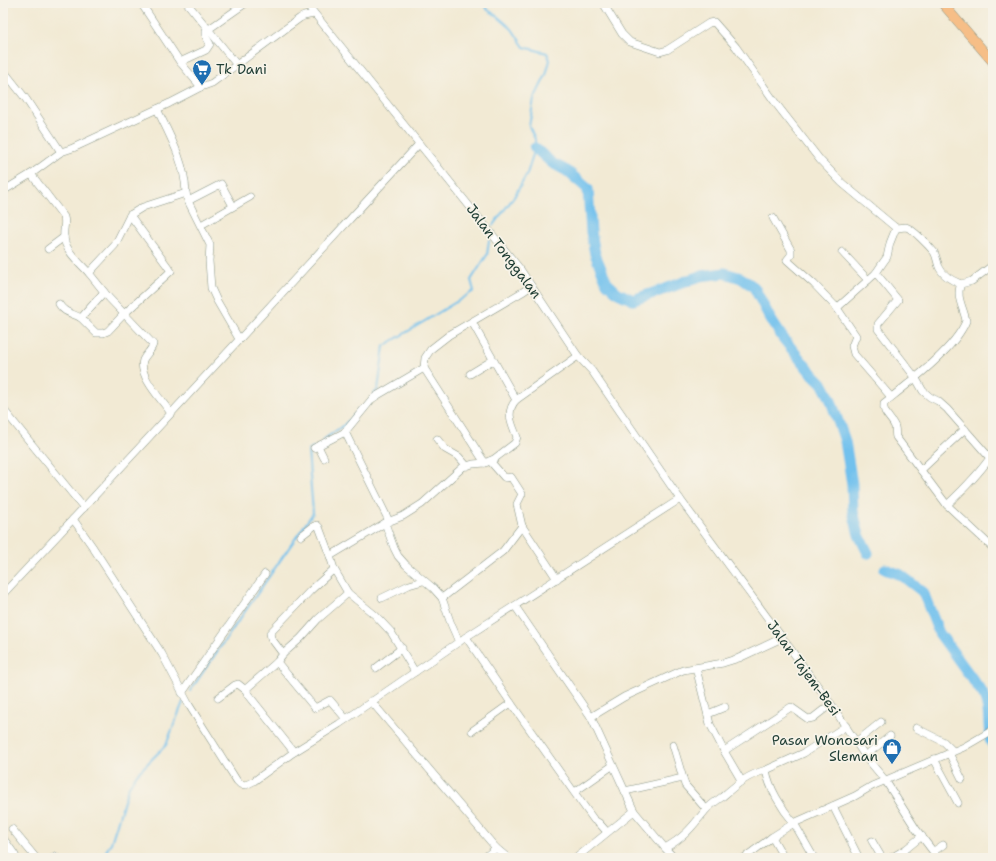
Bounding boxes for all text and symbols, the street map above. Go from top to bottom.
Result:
supermarket icon: Tk Dani [191,58,213,86]
place label: Tk Dani [216,60,267,78]
street label: Jalan Tonggalan [462,200,546,302]
street label: Jalan Tajem-Besi [763,617,845,719]
place label: Pasar Wonosari Sleman [772,731,878,765]
shop icon: Pasar Wonosari Sleman [881,737,903,765]

